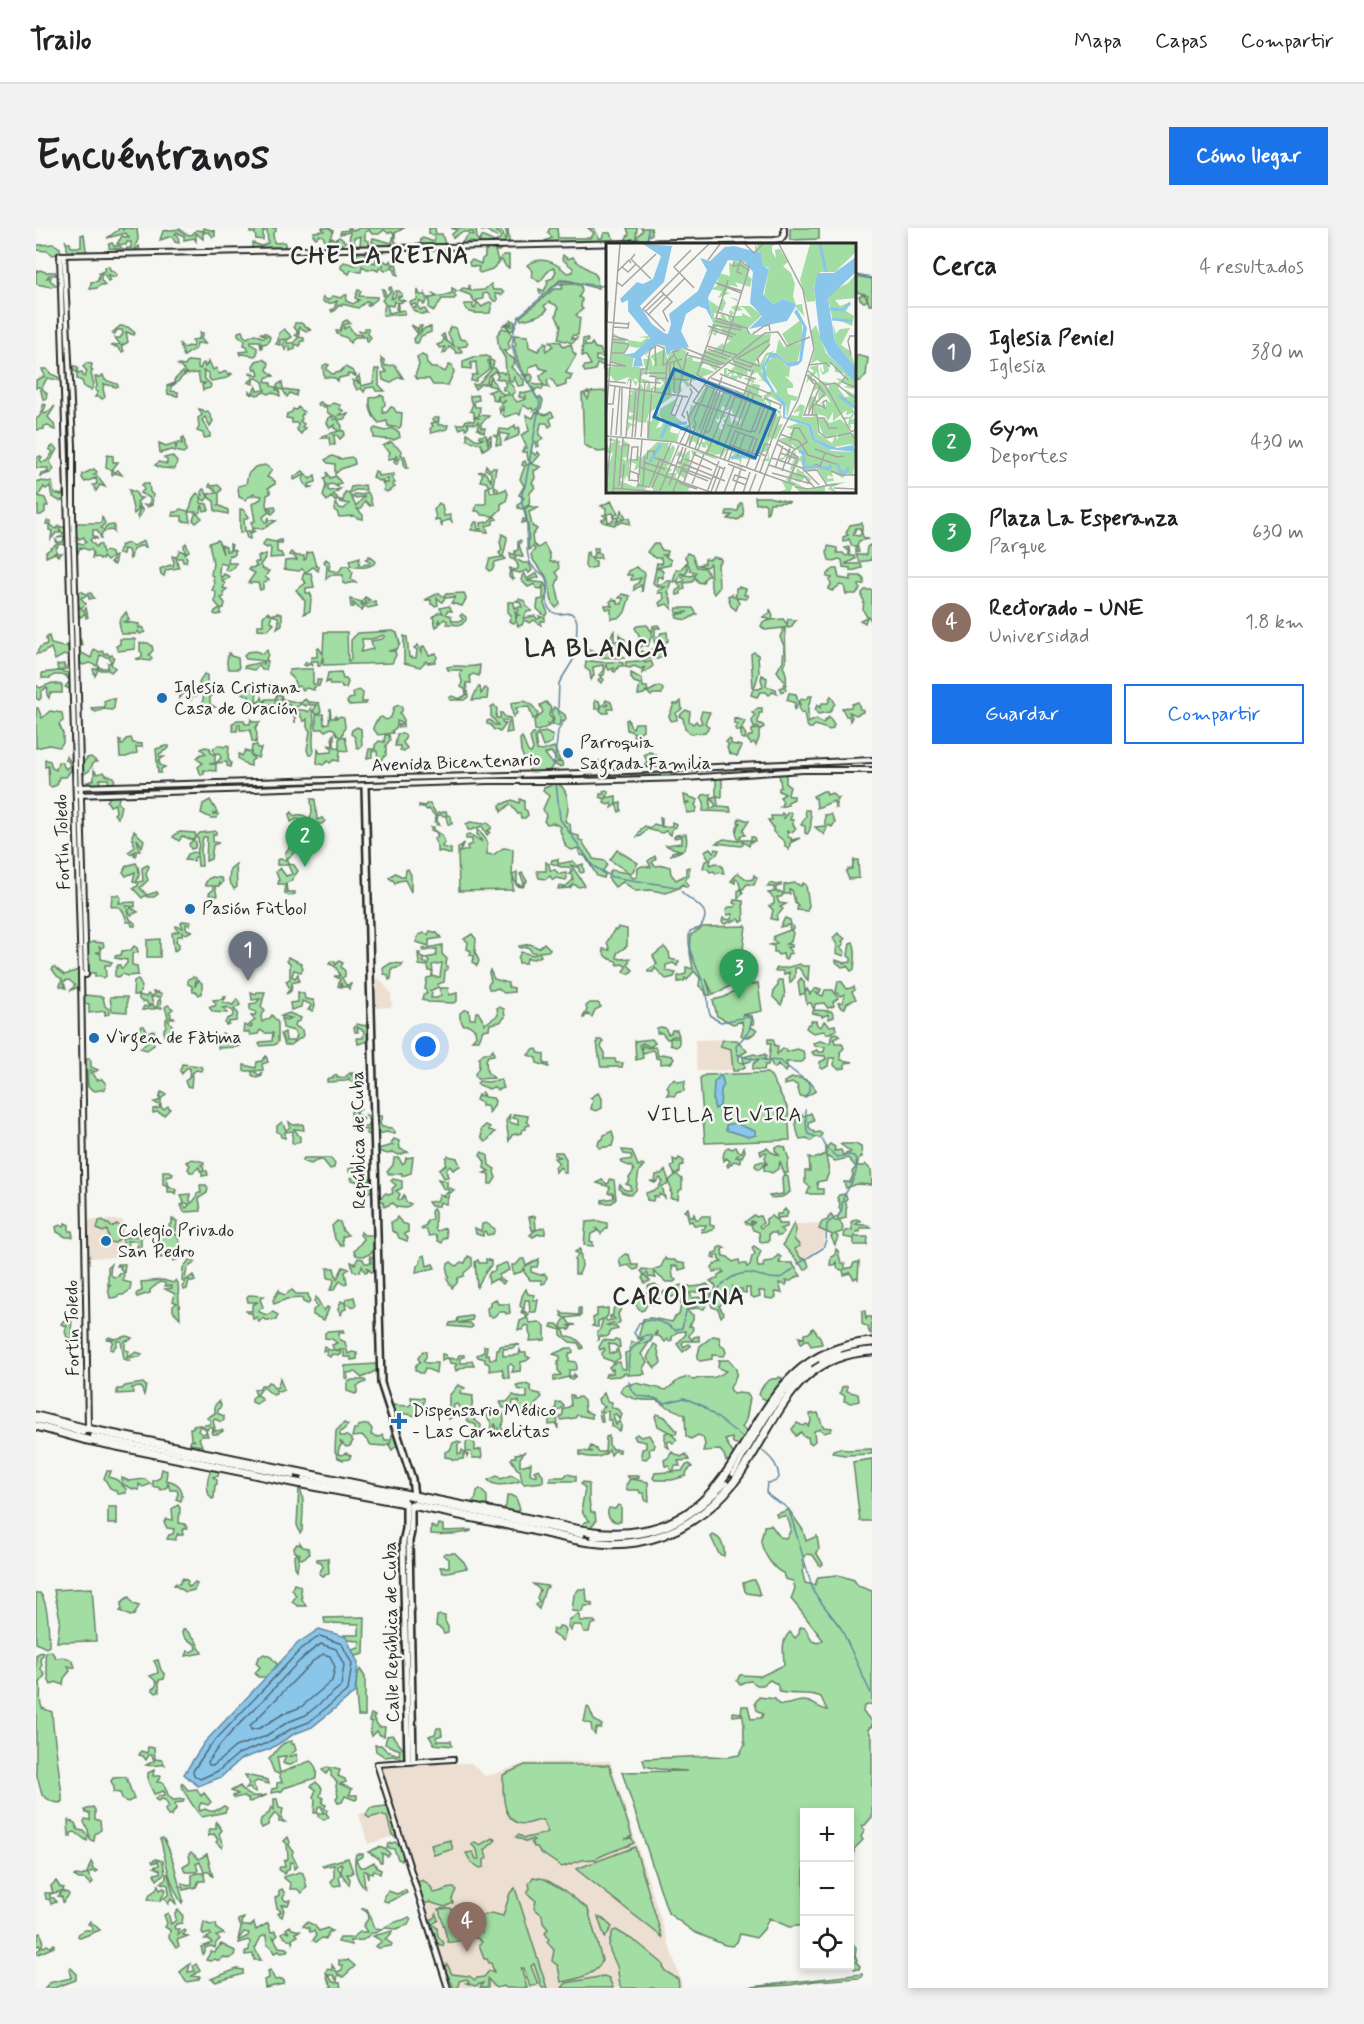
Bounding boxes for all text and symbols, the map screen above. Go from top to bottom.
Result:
text: Trailo [30,23,91,60]
text: Mapa [1074,27,1122,55]
text: Capas [1155,27,1208,55]
text: Compartir [1241,27,1334,55]
button: Cómo llegar [1169,127,1328,185]
text: Encuéntranos [36,129,269,184]
district label: CHE LA REINA [290,241,470,272]
inset map [606,243,857,494]
text: Cerca [932,250,997,284]
text: 4 resultados [1200,254,1304,281]
text: Iglesia Peniel [989,325,1114,353]
text: 1 [947,339,956,366]
text: 380 m [1251,339,1304,366]
text: Iglesia [989,353,1046,380]
text: Gym [989,415,1039,443]
text: 2 [947,429,956,456]
text: 430 m [1251,429,1304,456]
text: Deportes [989,443,1068,470]
text: Plaza La Esperanza [989,505,1178,533]
text: 3 [947,519,956,546]
text: 630 m [1252,519,1304,546]
text: Parque [989,533,1047,560]
text: Rectorado - UNE [989,595,1144,623]
text: 4 [946,609,957,636]
text: 1.8 km [1245,609,1304,636]
text: Universidad [989,623,1089,650]
district label: LA BLANCA [525,634,669,665]
place label: Iglesia Cristiana Casa de Oración [174,676,300,721]
button: Guardar [932,684,1112,744]
button: Compartir [1124,684,1304,744]
marker: Iglesia Cristiana Casa de Oración [155,691,169,705]
place label: Parroquia Sagrada Familia [580,731,711,778]
marker: Parroquia Sagrada Familia [561,746,575,760]
street label: Avenida Bicentenario [371,748,541,778]
street label: Fortín Toledo [49,794,77,890]
pin: 2 [286,818,324,867]
place label: Pasión Fùtbol [202,897,306,921]
marker: Pasión Fùtbol [183,902,197,916]
pin: 1 [228,932,268,981]
pin: 3 [720,950,758,999]
place label: Vìrgen de Fàtima [106,1026,242,1052]
marker: Vìrgen de Fàtima [87,1031,101,1045]
your location [411,1032,440,1061]
street label: República de Cuba [346,1071,372,1209]
district label: VILLA ELVIRA [647,1102,803,1129]
place label: Colegio Privado San Pedro [118,1219,234,1264]
marker: Colegio Privado San Pedro [99,1234,113,1248]
street label: Fortín Toledo [60,1280,86,1376]
district label: CAROLINA [612,1282,746,1313]
place label: Dispensario Médico - Las Carmelitas [412,1399,556,1444]
marker: Dispensario Médico - Las Carmelitas [390,1412,408,1430]
street label: Calle República de Cuba [378,1541,406,1723]
map controls [800,1808,854,1970]
button: + [800,1808,854,1862]
button: − [800,1862,854,1916]
pin: 4 [448,1902,486,1952]
button: locate [800,1916,854,1970]

